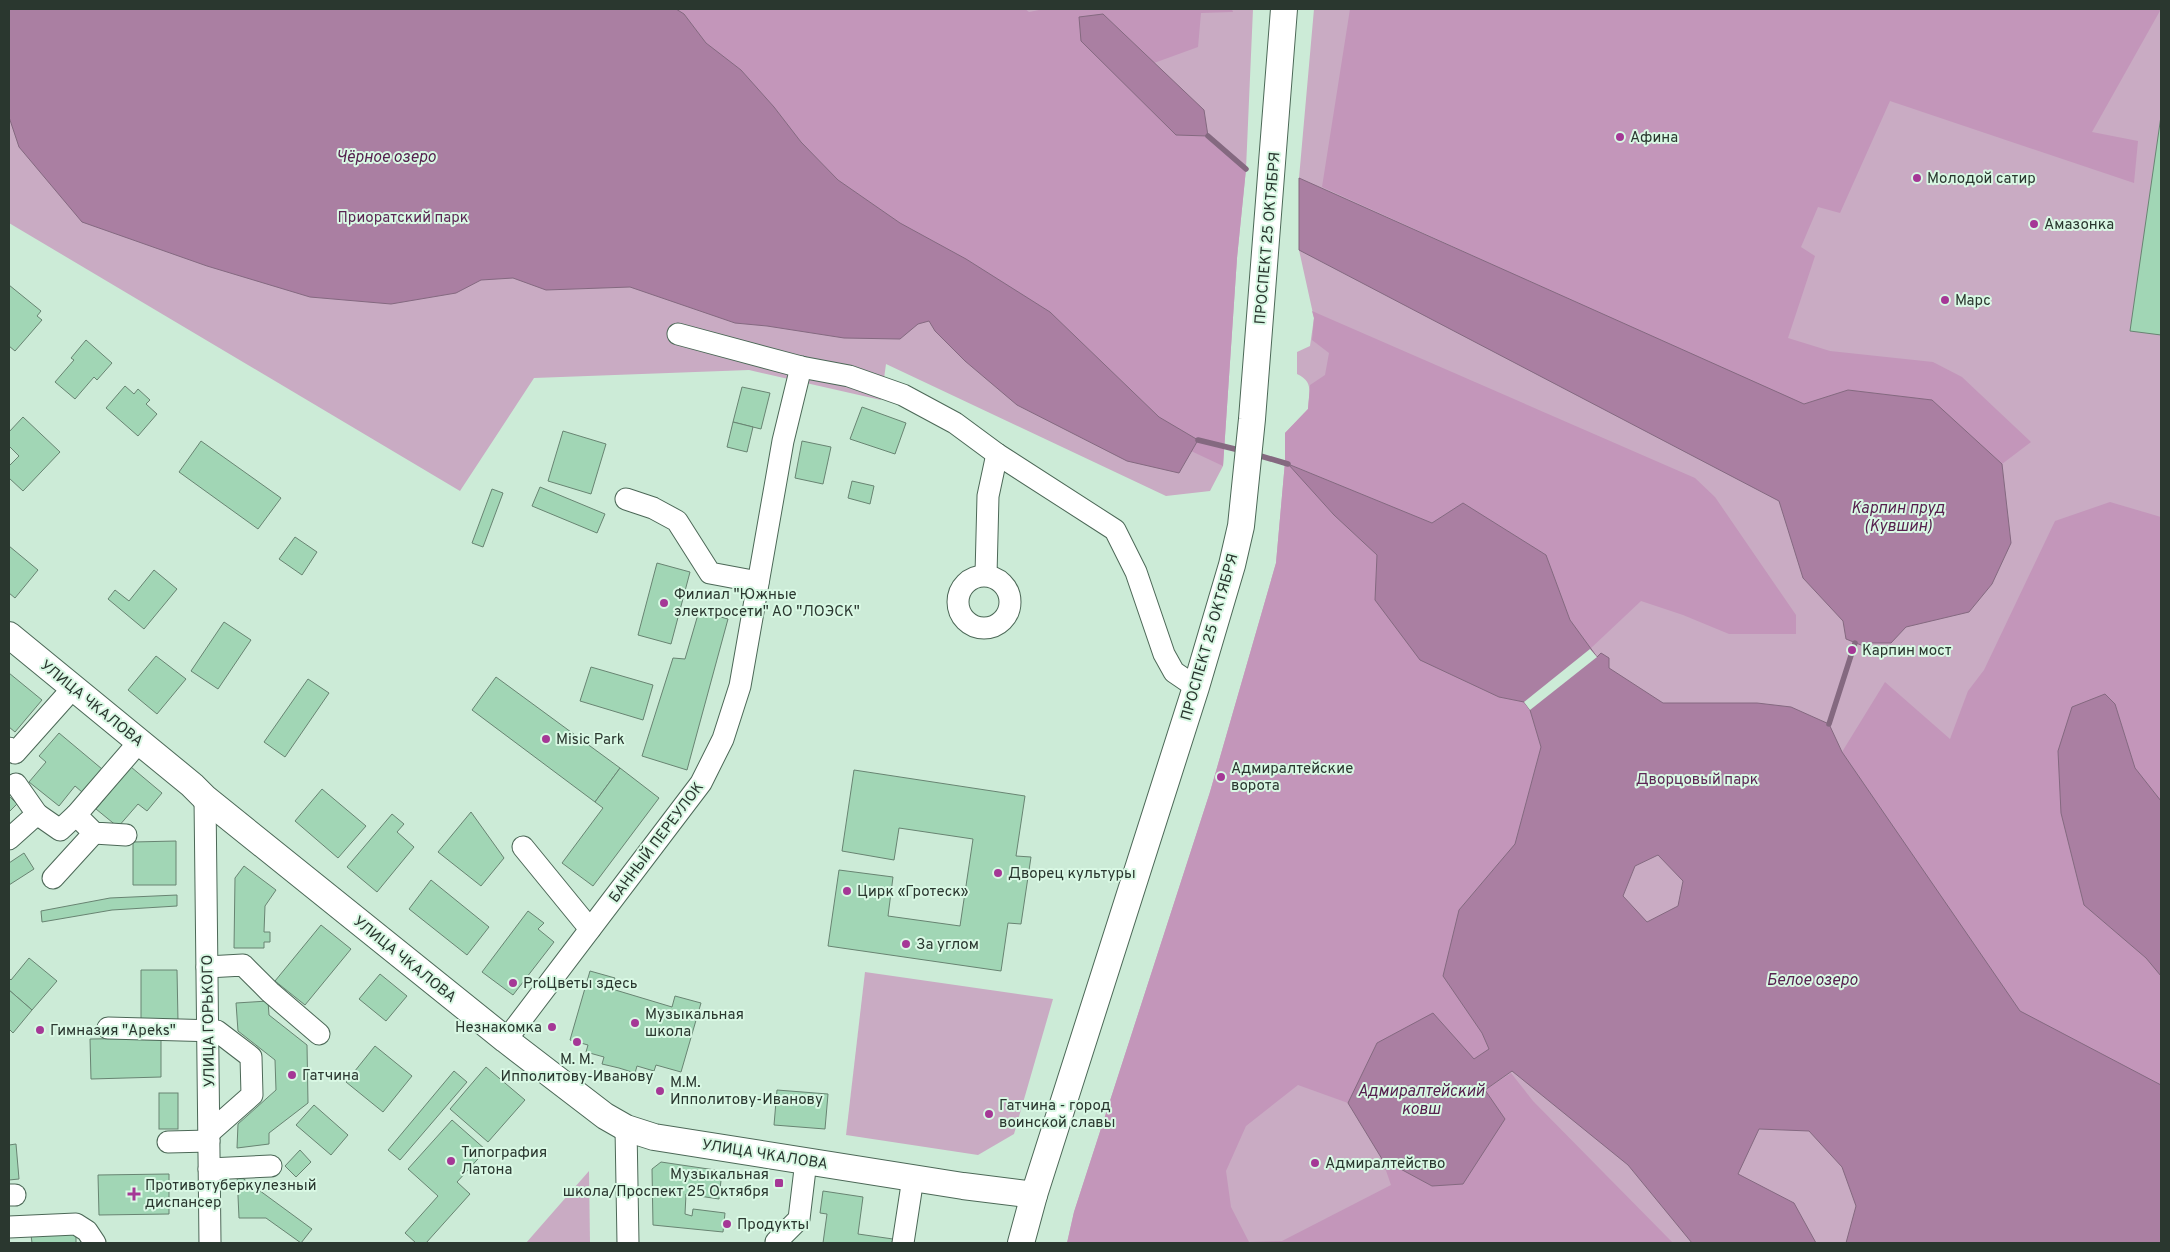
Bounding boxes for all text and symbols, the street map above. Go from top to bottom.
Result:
place label: Афина [1630,129,1678,148]
marker: Афина [1614,131,1626,143]
water label: Чёрное озеро [336,148,436,168]
street label: ПРОСПЕКТ 25 ОКТЯБРЯ [1251,151,1286,325]
place label: Молодой сатир [1927,170,2036,189]
marker: Молодой сатир [1911,172,1923,184]
park label: Приоратский парк [338,209,468,228]
place label: Амазонка [2044,216,2114,235]
marker: Амазонка [2028,218,2040,230]
place label: Марс [1955,292,1991,311]
marker: Марс [1939,294,1951,306]
water label: Карпин пруд (Кувшин) [1851,499,1945,537]
street label: ПРОСПЕКТ 25 ОКТЯБРЯ [1177,552,1243,723]
place label: Филиал "Южные электросети" АО "ЛОЭСК" [674,586,860,622]
marker: Филиал "Южные электросети" АО "ЛОЭСК" [658,597,670,609]
place label: Карпин мост [1862,642,1952,661]
marker: Карпин мост [1846,644,1858,656]
street label: УЛИЦА ЧКАЛОВА [36,657,146,752]
place label: Misic Park [556,731,625,750]
marker: Misic Park [540,733,552,745]
place label: Адмиралтейские ворота [1231,760,1353,796]
marker: Адмиралтейские ворота [1215,771,1227,783]
park label: Дворцовый парк [1636,771,1758,790]
street label: БАННЫЙ ПЕРЕУЛОК [604,777,709,907]
place label: Дворец культуры [1008,865,1136,884]
marker: Дворец культуры [992,867,1004,879]
place label: Цирк «Гротеск» [857,883,969,902]
marker: Цирк «Гротеск» [841,885,853,897]
street label: УЛИЦА ЧКАЛОВА [349,913,459,1008]
place label: За углом [916,936,979,955]
marker: За углом [900,938,912,950]
street label: УЛИЦА ГОРЬКОГО [199,954,220,1088]
water label: Белое озеро [1767,971,1858,991]
place label: ProЦветы здесь [523,975,638,994]
marker: ProЦветы здесь [507,977,519,989]
place label: Музыкальная школа [645,1006,744,1042]
marker: Музыкальная школа [629,1017,641,1029]
place label: Незнакомка [455,1019,542,1038]
marker: Незнакомка [546,1021,558,1033]
place label: Гимназия "Apeks" [50,1022,176,1041]
marker: Гимназия "Apeks" [34,1024,46,1036]
marker: М. М. Ипполитову-Иванову [571,1036,583,1048]
place label: М. М. Ипполитову-Иванову [501,1051,653,1087]
place label: Гатчина [302,1067,359,1086]
marker: Гатчина [286,1069,298,1081]
place label: М.М. Ипполитову-Иванову [670,1074,823,1110]
water label: Адмиралтейский ковш [1357,1082,1485,1120]
marker: М.М. Ипполитову-Иванову [654,1085,666,1097]
place label: Гатчина - город воинской славы [999,1097,1115,1133]
marker: Гатчина - город воинской славы [983,1108,995,1120]
street label: УЛИЦА ЧКАЛОВА [700,1136,829,1175]
place label: Типография Латона [461,1144,547,1180]
marker: Типография Латона [445,1155,457,1167]
place label: Адмиралтейство [1325,1155,1445,1174]
marker: Адмиралтейство [1309,1157,1321,1169]
place label: Музыкальная школа/Проспект 25 Октября [563,1166,769,1202]
place label: Противотуберкулезный диспансер [145,1177,317,1213]
marker: Музыкальная школа/Проспект 25 Октября [773,1177,785,1189]
marker: Противотуберкулезный диспансер [127,1187,141,1201]
place label: Продукты [737,1216,809,1235]
marker: Продукты [721,1218,733,1230]

